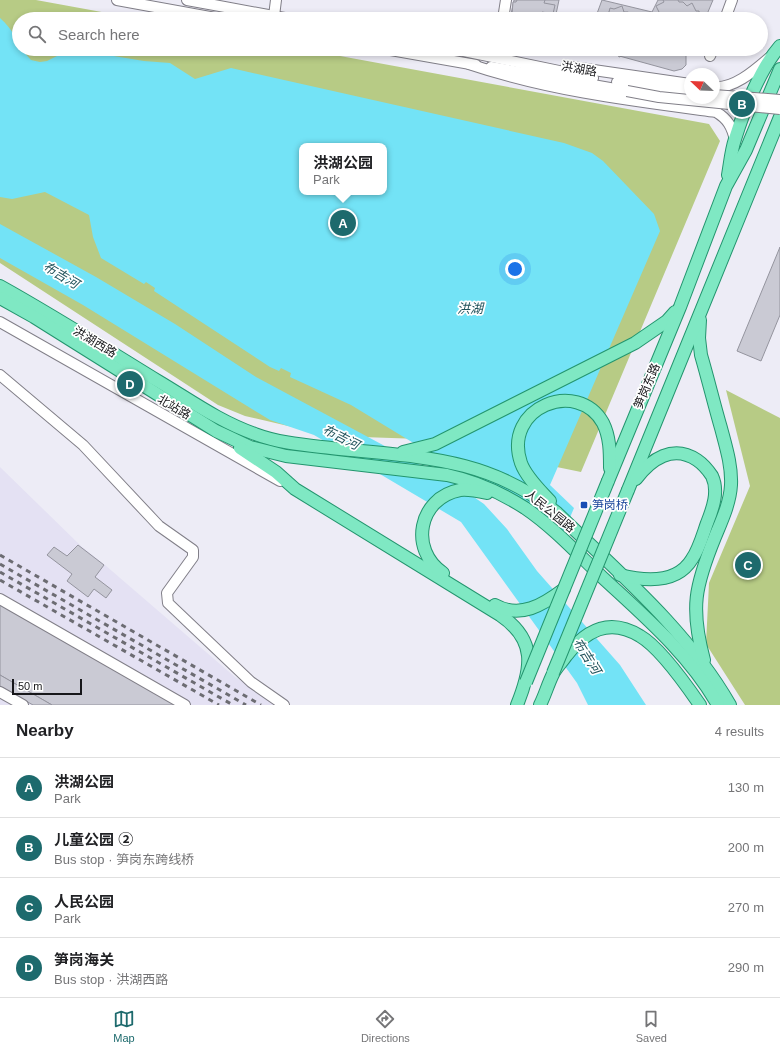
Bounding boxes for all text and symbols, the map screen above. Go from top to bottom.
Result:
search box [12,12,768,56]
icon: search [26,23,48,45]
text: Search here [58,26,140,43]
street label: 洪湖路 [560,59,598,79]
north arrow [684,68,720,104]
pin: B [729,89,755,119]
popup [299,143,387,195]
text: 洪湖公园 [313,154,373,171]
text: Park [313,172,340,187]
pin: A [330,208,356,238]
water label: 布吉河 [40,259,84,293]
your location [505,259,525,279]
water label: 洪湖 [457,301,485,316]
street label: 洪湖西路 [71,324,119,360]
street label: 笋岗东路 [631,361,663,411]
pin: D [117,369,143,399]
street label: 北站路 [155,392,193,422]
water label: 布吉河 [320,421,364,454]
street label: 人民公园路 [522,487,578,535]
place label: 笋岗桥 [592,498,628,512]
marker: 笋岗桥 [579,500,589,510]
pin: C [735,550,761,580]
water label: 布吉河 [570,635,605,679]
scale bar [12,677,82,696]
text: 50 m [18,680,42,692]
text: Nearby [16,721,74,740]
text: 4 results [715,724,764,739]
text: 洪湖公园 [54,773,114,790]
text: A [24,780,34,795]
text: 130 m [728,780,764,795]
text: Park [54,791,81,806]
text: 儿童公园 ② [54,831,133,848]
text: B [24,840,34,855]
text: 200 m [728,840,764,855]
text: Bus stop · 笋岗东跨线桥 [54,852,194,867]
text: 人民公园 [54,893,114,910]
text: C [24,900,34,915]
text: 270 m [728,900,764,915]
text: Park [54,911,81,926]
text: 笋岗海关 [54,951,114,968]
text: D [24,960,34,975]
text: 290 m [728,960,764,975]
text: Bus stop · 洪湖西路 [54,972,168,987]
tab: Map [113,1008,135,1044]
tab: Directions [361,1008,410,1044]
tab: Saved [636,1008,667,1044]

